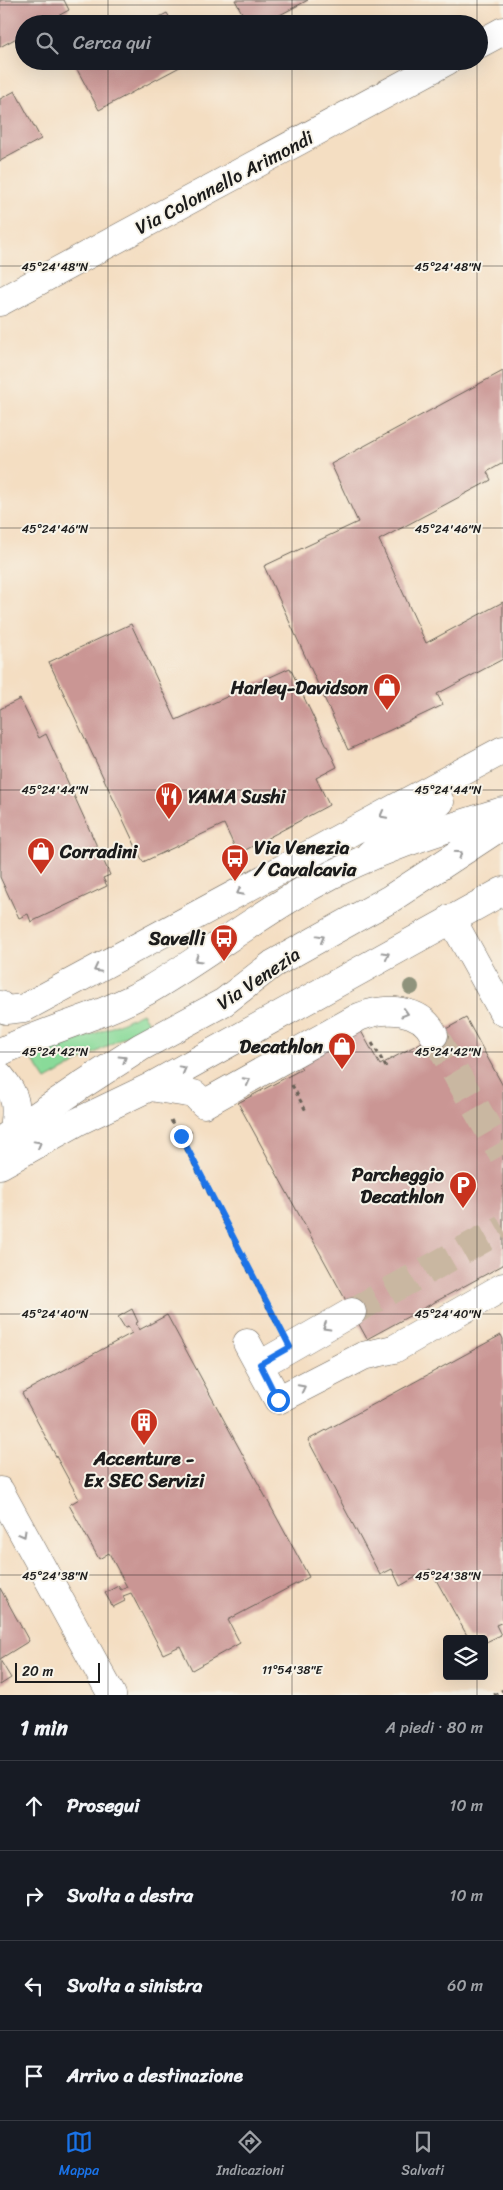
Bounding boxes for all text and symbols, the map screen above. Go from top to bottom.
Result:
search box [15,15,488,70]
text: Cerca qui [73,26,151,59]
icon: search [33,29,61,57]
street label: Via Colonnello Arimondi [129,121,320,244]
text: 45°24'48"N [22,256,89,278]
text: 45°24'48"N [415,256,482,278]
text: 45°24'46"N [22,518,89,540]
text: 45°24'46"N [415,518,482,540]
place label: Harley-Davidson [230,671,369,704]
shop icon: Harley-Davidson [372,672,402,711]
text: 45°24'44"N [21,779,89,801]
text: 45°24'44"N [414,779,482,801]
place label: YAMA Sushi [188,780,287,813]
restaurant icon: YAMA Sushi [154,781,184,820]
one-way arrow [380,809,389,819]
place label: Via Venezia / Cavalcavia [253,831,357,886]
place label: Corradini [59,835,139,868]
shop icon: Corradini [26,836,56,875]
bus stop icon: Via Venezia / Cavalcavia [220,843,250,882]
one-way arrow [454,850,463,860]
one-way arrow [237,886,246,896]
place label: Savelli [148,922,206,955]
bus stop icon: Savelli [209,923,239,962]
one-way arrow [315,934,324,944]
street label: Via Venezia [210,938,307,1019]
one-way arrow [380,951,389,961]
one-way arrow [194,953,203,962]
one-way arrow [93,963,102,973]
one-way arrow [400,1008,408,1018]
place label: Decathlon [240,1030,324,1063]
shop icon: Decathlon [327,1031,357,1070]
text: 45°24'42"N [22,1041,89,1063]
text: 45°24'42"N [415,1041,482,1063]
one-way arrow [117,1055,126,1065]
one-way arrow [178,1065,187,1075]
one-way arrow [242,1077,251,1087]
route end [170,1125,193,1148]
one-way arrow [33,1140,42,1150]
place label: Parcheggio Decathlon [352,1158,445,1213]
parking icon: Parcheggio Decathlon [448,1170,478,1209]
text: 45°24'40"N [21,1303,89,1325]
text: 45°24'40"N [414,1303,482,1325]
one-way arrow [322,1321,331,1331]
one-way arrow [296,1384,305,1394]
route start [267,1389,290,1412]
building icon: Accenture - Ex SEC Servizi [129,1407,159,1446]
place label: Accenture - Ex SEC Servizi [84,1442,205,1497]
one-way arrow [17,1528,27,1537]
text: 45°24'38"N [22,1565,89,1587]
text: 45°24'38"N [415,1565,482,1587]
map controls [443,1635,488,1680]
button: layers [443,1635,488,1680]
text: 20 m [22,1659,53,1684]
text: 11°54'38"E [262,1659,323,1681]
scale bar [15,1660,100,1683]
text: 1 min [20,1709,68,1747]
text: A piedi · 80 m [386,1713,483,1742]
text: Prosegui [67,1789,140,1822]
text: 10 m [450,1791,483,1820]
icon: ahead [20,1792,48,1820]
text: Svolta a destra [67,1879,193,1912]
text: 10 m [450,1881,483,1910]
icon: right [20,1882,48,1910]
text: Svolta a sinistra [67,1969,202,2002]
text: 60 m [447,1971,483,2000]
icon: left [20,1972,48,2000]
text: Arrivo a destinazione [67,2059,243,2092]
icon: arrive [20,2062,48,2090]
tab: Mappa [59,2128,99,2183]
tab: Indicazioni [216,2128,284,2183]
tab: Salvati [401,2128,444,2183]

